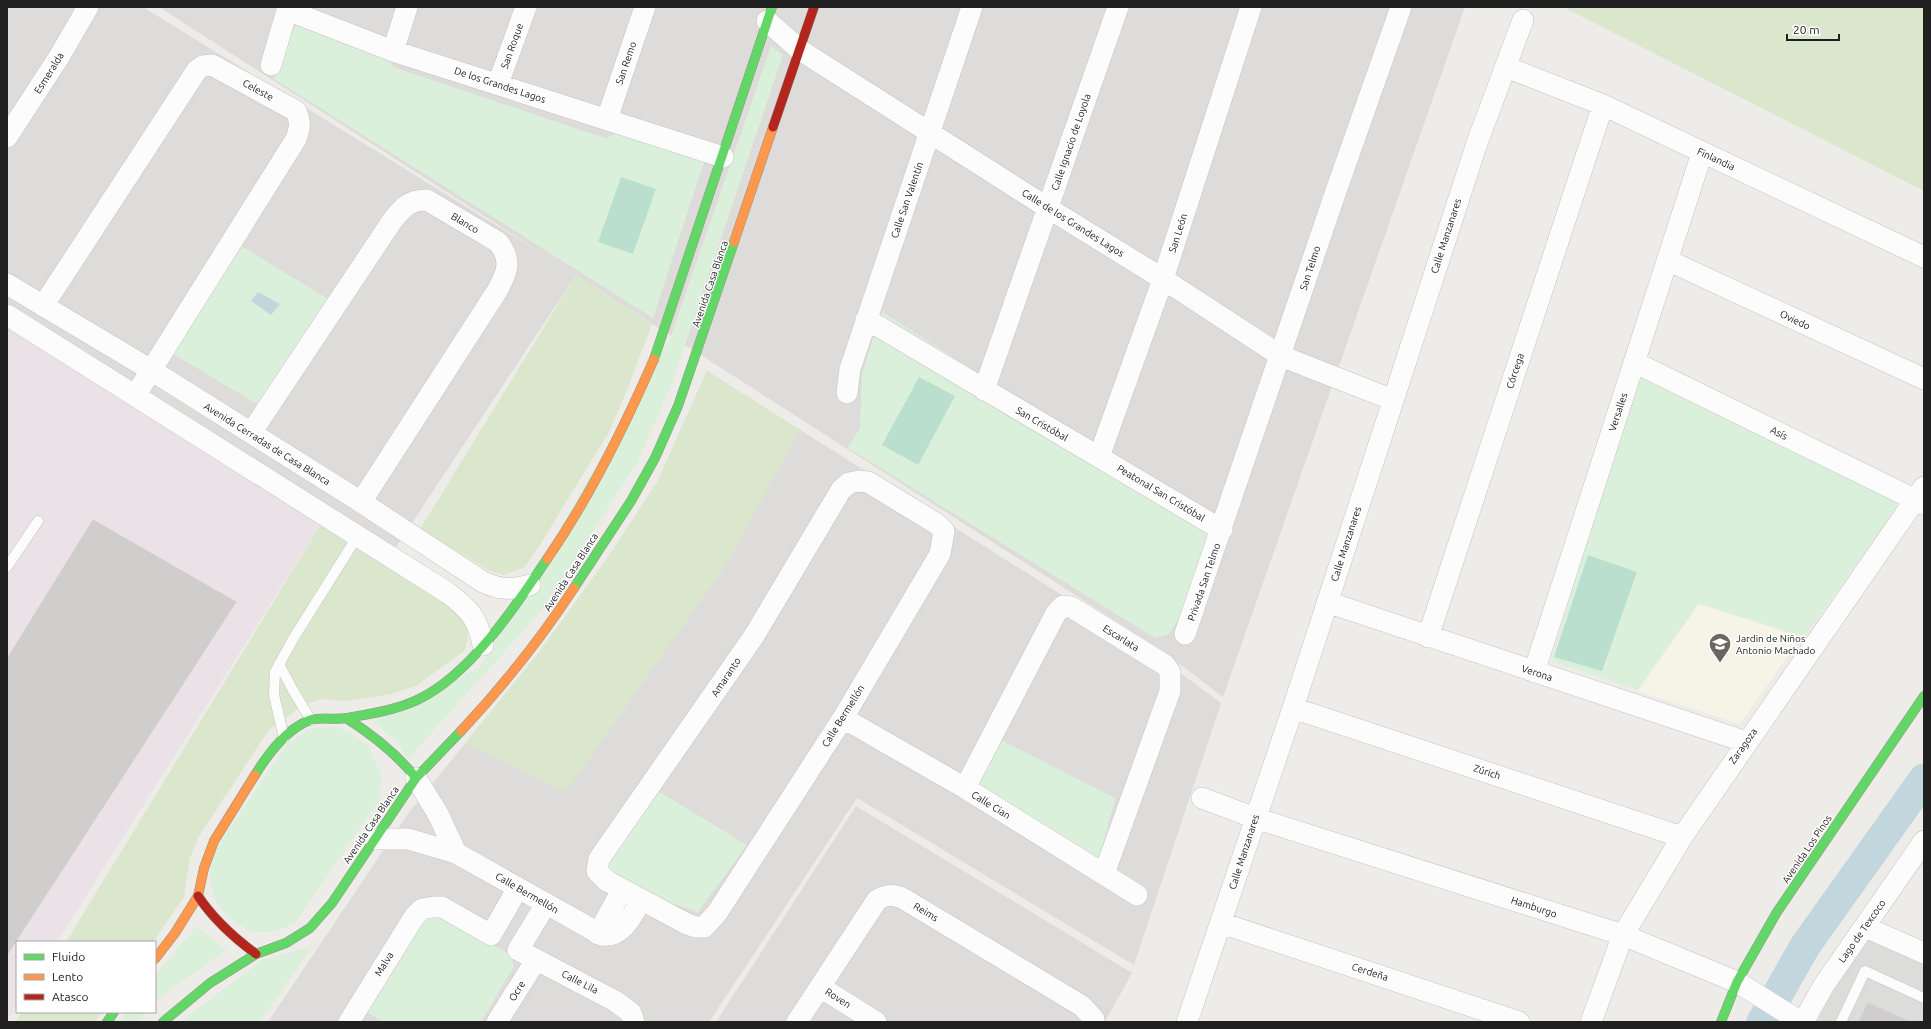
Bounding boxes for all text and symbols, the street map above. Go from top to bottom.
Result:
scale bar [1787,16,1839,42]
street label: San Roque [499,22,525,70]
text: 20 m [1793,23,1820,36]
street label: San Remo [614,40,639,86]
street label: Esmeralda [32,50,66,96]
street label: De los Grandes Lagos [453,65,547,105]
street label: Celeste [241,77,275,103]
street label: Calle Ignacio de Loyola [1049,92,1093,192]
street label: Finlandia [1695,145,1737,173]
street label: Calle San Valentín [889,160,925,240]
street label: Calle de los Grandes Lagos [1020,187,1126,259]
street label: Calle Manzanares [1429,197,1463,275]
street label: Blanco [449,210,481,236]
street label: San León [1167,212,1189,254]
street label: Avenida Casa Blanca [690,239,730,329]
street label: San Telmo [1298,244,1322,292]
street label: Oviedo [1778,308,1812,332]
street label: Córcega [1504,352,1526,390]
street label: Versalles [1607,391,1629,433]
street label: Avenida Cerradas de Casa Blanca [202,401,332,487]
street label: San Cristóbal [1014,405,1070,444]
street label: Asís [1769,424,1789,442]
street label: Peatonal San Cristóbal [1115,462,1207,524]
street label: Calle Manzanares [1329,505,1363,583]
street label: Avenida Casa Blanca [542,531,600,613]
street label: Privada San Telmo [1186,542,1223,622]
street label: Escarlata [1101,623,1141,653]
school or university icon: Jardin de Niños Antonio Machado [1707,631,1733,664]
place label: Jardin de Niños Antonio Machado [1736,633,1815,656]
street label: Amaranto [709,655,743,699]
street label: Verona [1520,663,1554,683]
street label: Calle Bermellón [820,683,866,749]
street label: Zaragoza [1727,726,1759,766]
street label: Zúrich [1472,762,1502,782]
street label: Avenida Casa Blanca [341,784,401,866]
street label: Calle Cian [970,789,1012,821]
street label: Calle Manzanares [1227,813,1261,891]
street label: Avenida Los Pinos [1780,813,1834,885]
street label: Calle Bermellón [494,870,560,916]
street label: Hamburgo [1510,894,1559,920]
street label: Lago de Texcoco [1836,897,1888,965]
street label: Reims [912,900,940,924]
legend [16,941,156,1013]
text: Fluido [52,950,85,963]
street label: Malva [372,950,396,978]
street label: Cerdeña [1350,961,1390,983]
street label: Calle Lila [560,968,600,996]
text: Lento [52,970,83,983]
street label: Ocre [507,979,527,1003]
street label: Roven [823,986,853,1010]
text: Atasco [52,990,88,1003]

